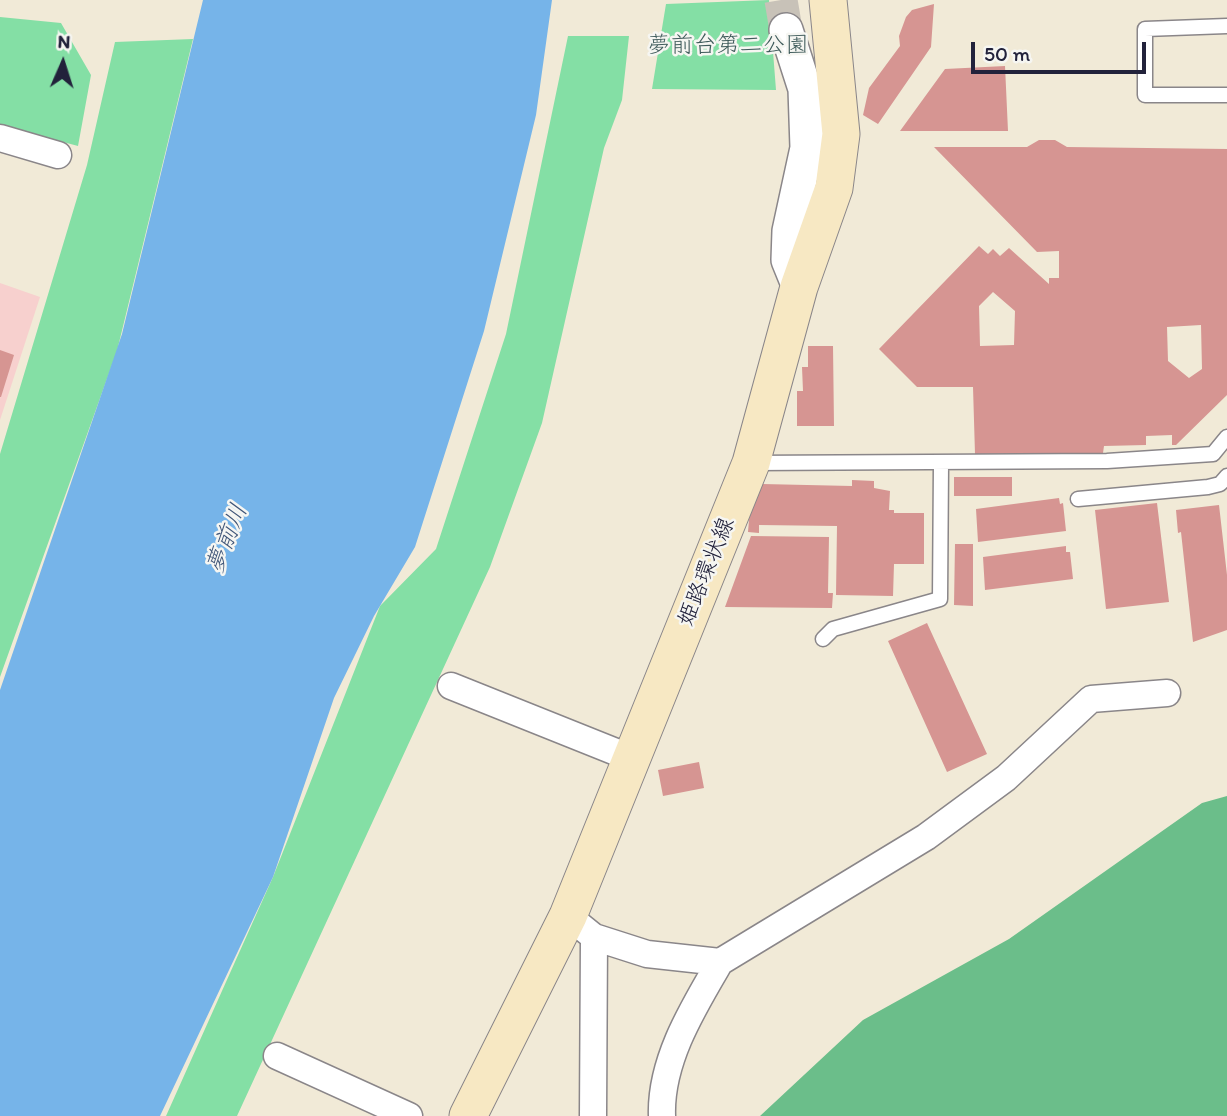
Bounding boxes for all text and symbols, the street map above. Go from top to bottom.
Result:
north arrow [28,28,98,98]
scale bar [975,28,1150,72]
text: N [57,30,71,53]
park label: 夢前台第二公園 [648,32,808,60]
text: 50 m [984,41,1030,66]
water label: 夢前川 [201,500,255,578]
street label: 姫路環状線 [673,514,741,630]

